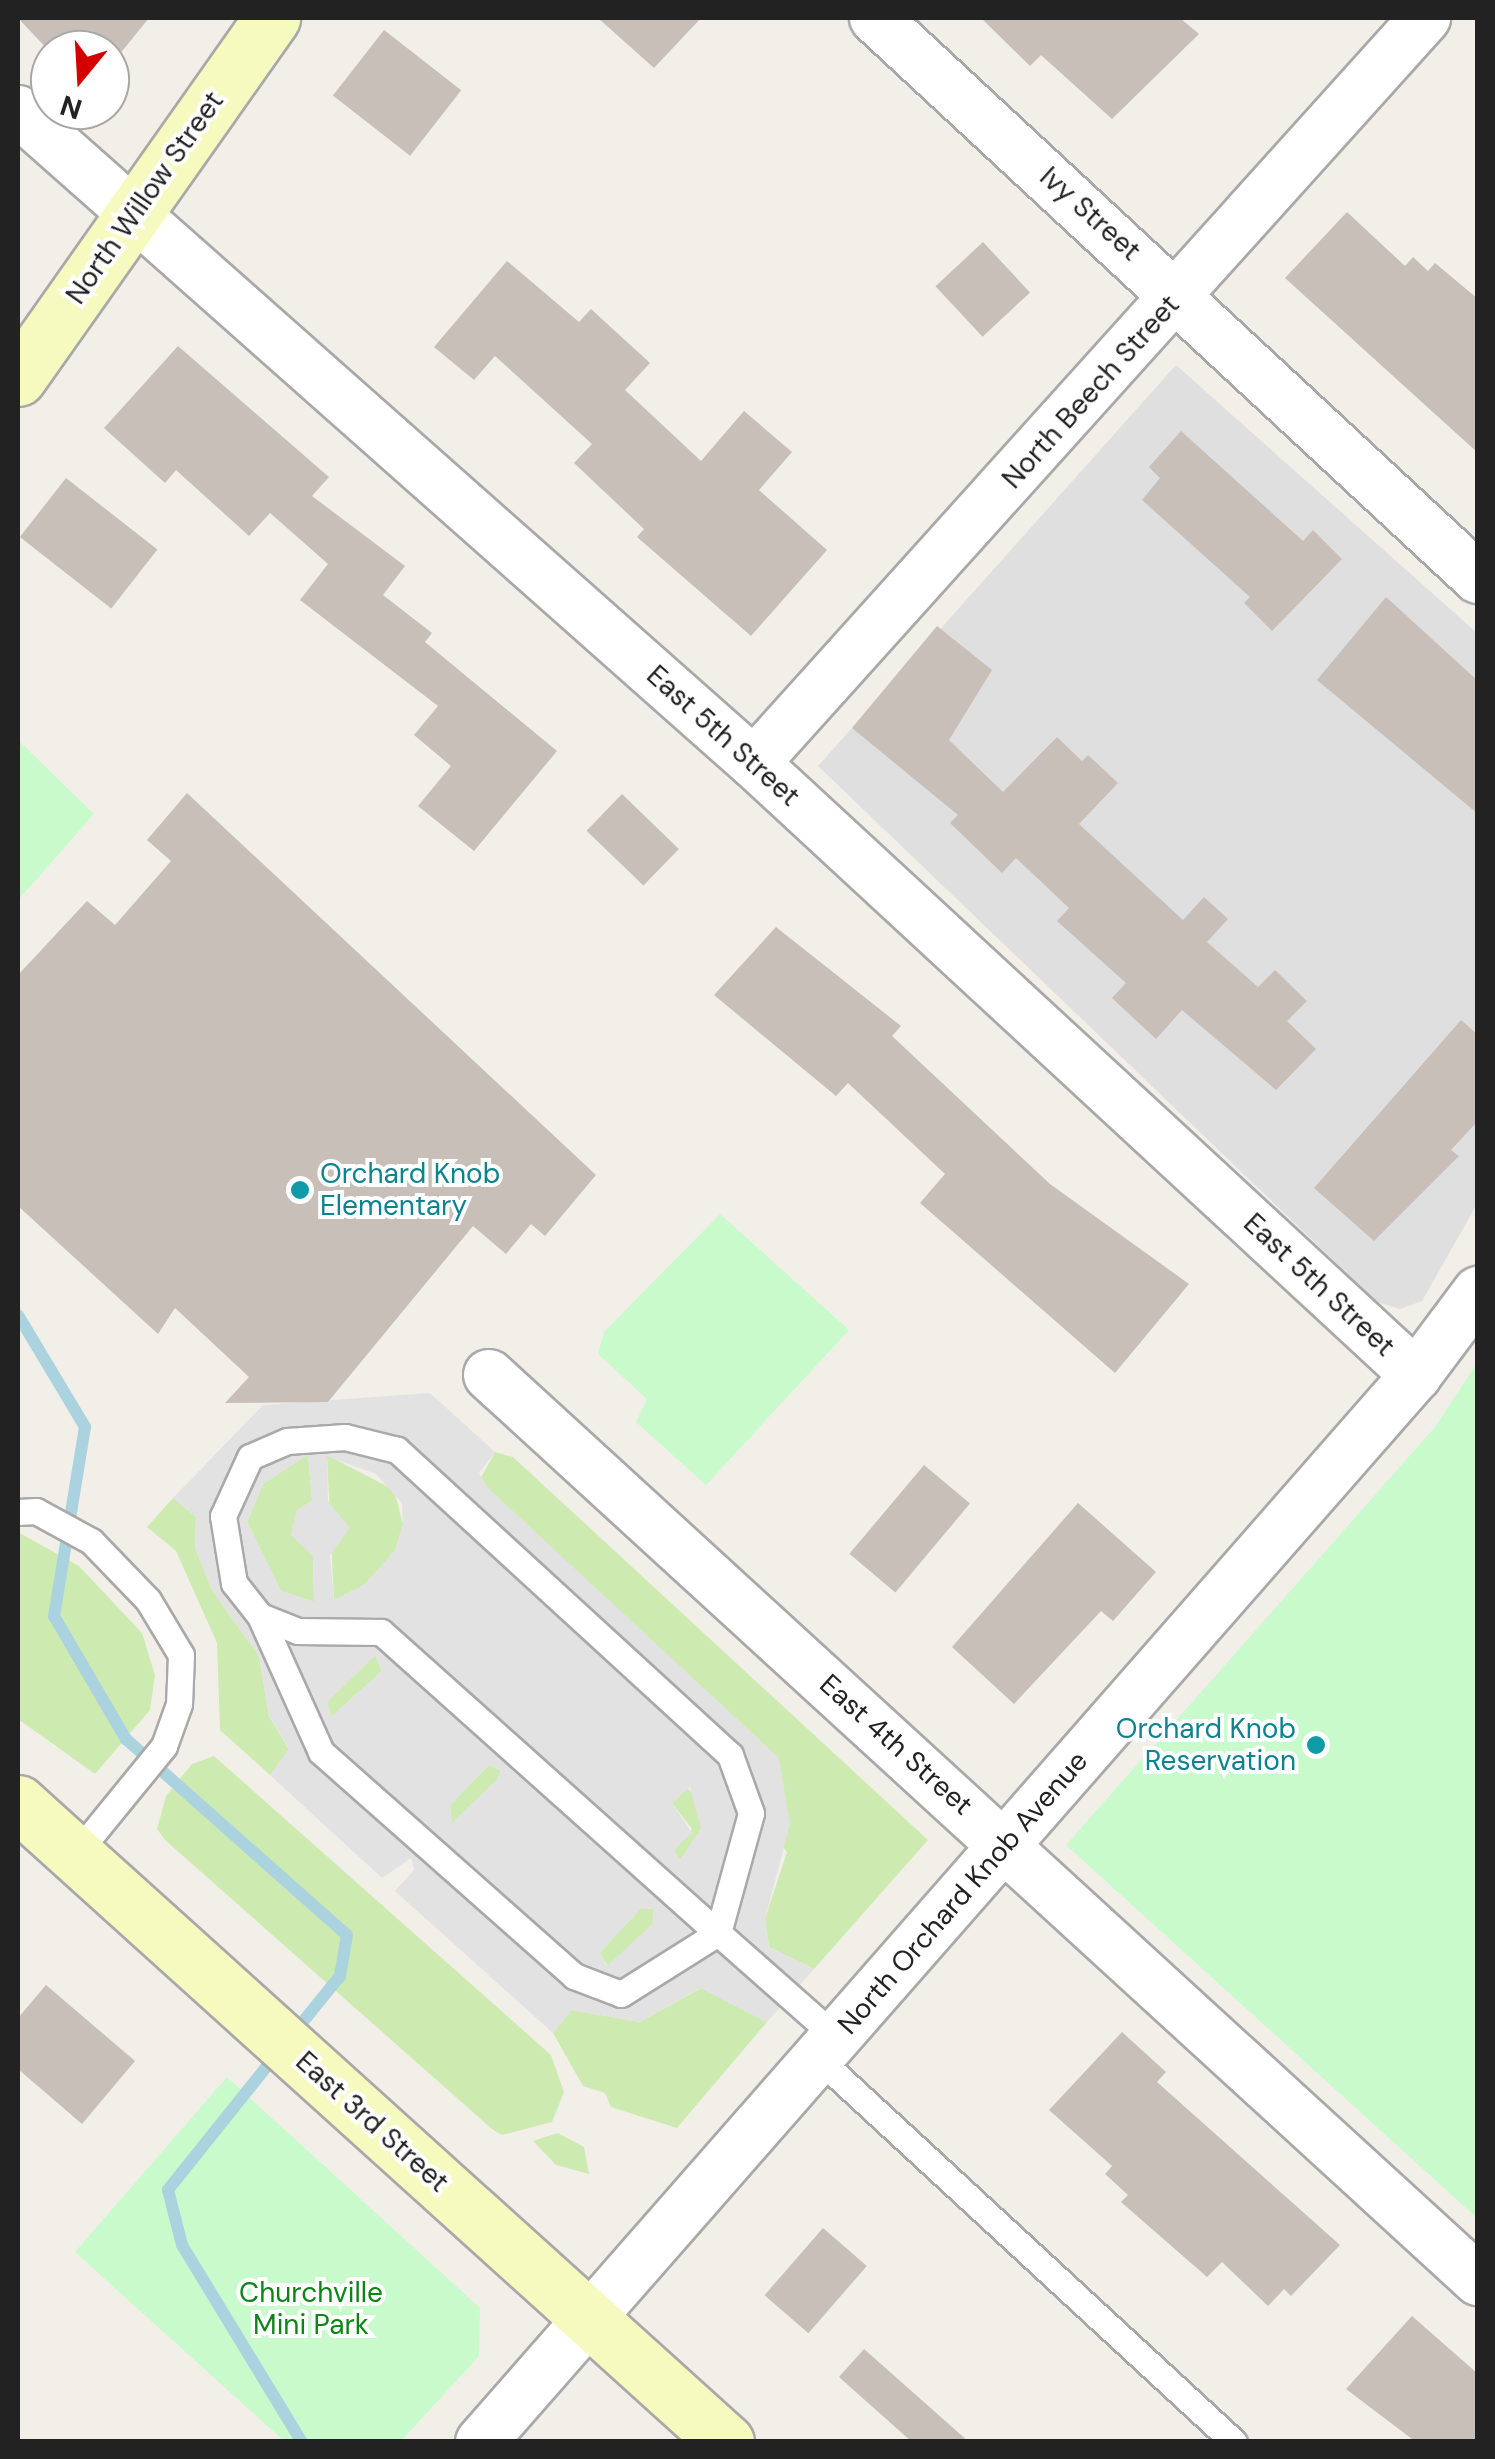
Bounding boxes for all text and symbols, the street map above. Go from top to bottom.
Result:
north arrow [30,30,130,130]
street label: North Willow Street [59,85,231,311]
street label: Ivy Street [1033,160,1147,268]
street label: North Beech Street [995,288,1187,496]
street label: East 5th Street [640,659,806,813]
place label: Orchard Knob Elementary [320,1157,500,1223]
marker: Orchard Knob Elementary [289,1179,311,1201]
street label: East 5th Street [1237,1207,1401,1363]
street label: East 4th Street [813,1668,979,1822]
place label: Orchard Knob Reservation [1116,1712,1296,1778]
marker: Orchard Knob Reservation [1305,1734,1327,1756]
street label: North Orchard Knob Avenue [831,1745,1095,2041]
street label: East 3rd Street [289,2045,455,2199]
park label: Churchville Mini Park [239,2276,383,2342]

